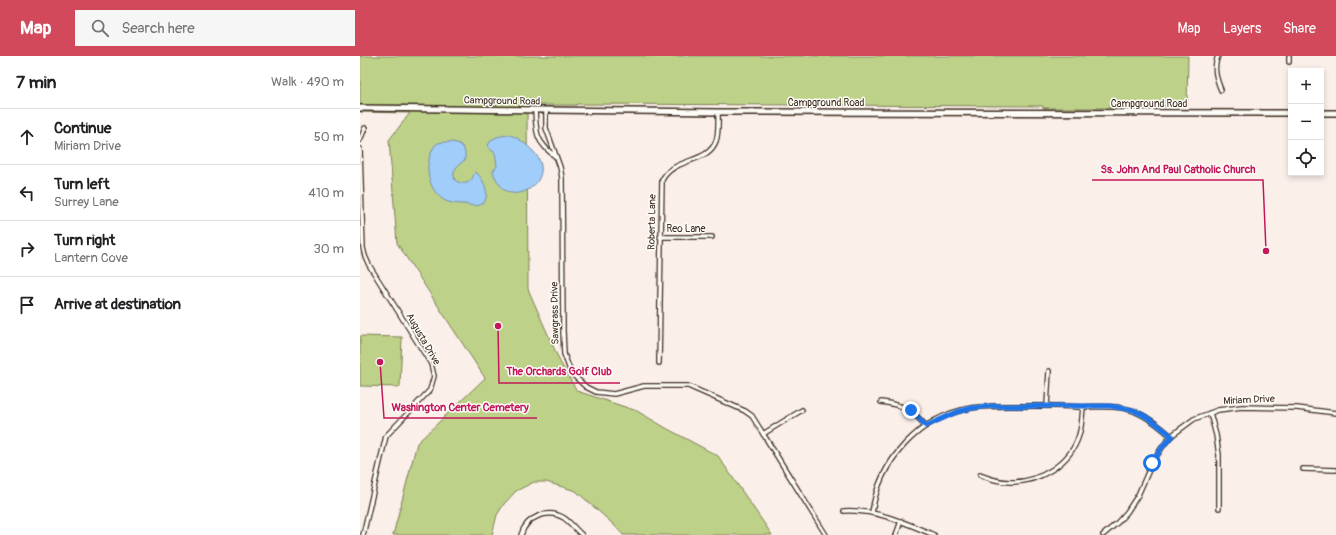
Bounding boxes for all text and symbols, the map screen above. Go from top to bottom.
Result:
search box [75,10,355,46]
text: Map [20,16,51,40]
icon: search [89,17,111,39]
text: Search here [121,19,195,38]
text: Map [1178,20,1201,37]
text: Layers [1223,20,1261,37]
text: Share [1283,20,1316,37]
map controls [1288,68,1324,176]
button: + [1288,68,1324,104]
text: 7 min [16,72,56,93]
text: Walk · 490 m [271,74,344,90]
street label: Campground Road [464,94,541,108]
street label: Campground Road [788,97,864,109]
street label: Campground Road [1111,98,1187,110]
button: − [1288,104,1324,140]
text: Continue [54,119,112,138]
icon: ahead [16,126,38,148]
text: 50 m [314,129,344,145]
text: Miriam Drive [54,138,121,154]
button: locate [1288,140,1324,176]
callout: Ss. John And Paul Catholic Church [1092,157,1263,180]
text: Ss. John And Paul Catholic Church [1100,163,1256,176]
text: Turn left [54,175,110,194]
icon: left [16,182,38,204]
text: 410 m [308,185,344,201]
text: Surrey Lane [54,194,119,210]
street label: Roberta Lane [646,194,658,250]
street label: Reo Lane [667,223,705,235]
text: Turn right [54,231,115,250]
icon: right [16,238,38,260]
text: 30 m [314,241,344,257]
text: Lantern Cove [54,250,128,266]
street label: Sawgrass Drive [548,281,562,345]
icon: arrive [16,294,38,316]
text: Arrive at destination [54,295,181,314]
street label: Augusta Drive [403,311,443,367]
callout: The Orchards Golf Club [499,360,620,383]
text: The Orchards Golf Club [505,365,612,378]
street label: Miriam Drive [1223,393,1275,407]
callout: Washington Center Cemetery [384,395,537,418]
text: Washington Center Cemetery [391,401,529,414]
route end [902,401,920,419]
route start [1143,454,1161,472]

